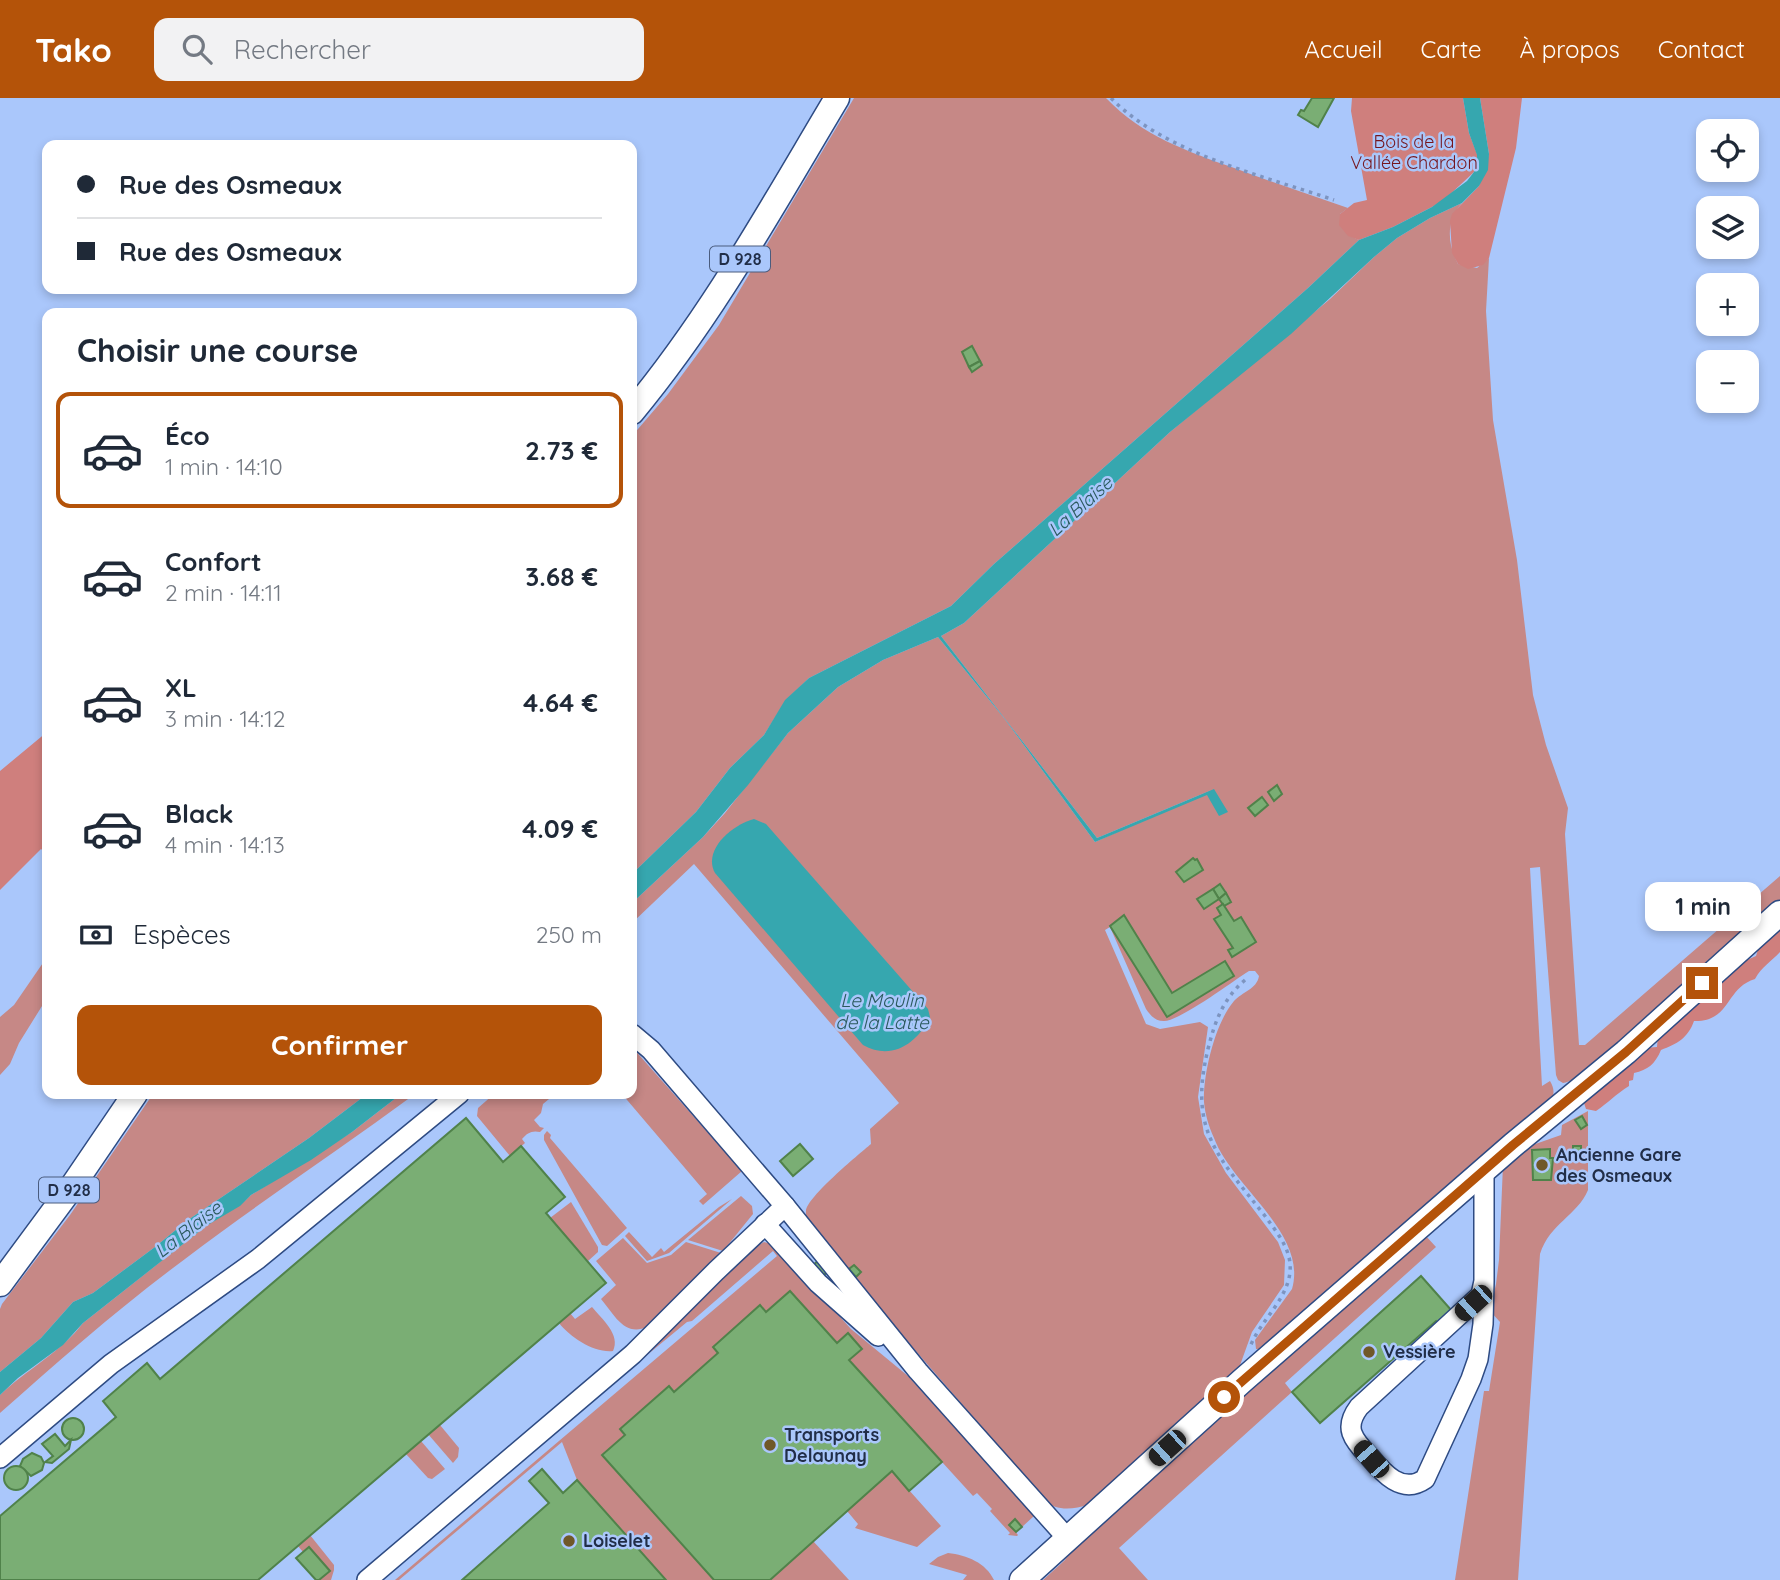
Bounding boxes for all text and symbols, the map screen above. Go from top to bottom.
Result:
search box [154,18,644,81]
text: Tako [35,29,112,70]
icon: search [178,30,216,68]
text: Rechercher [234,33,371,66]
text: Accueil [1304,34,1383,64]
text: Carte [1421,34,1482,64]
text: À propos [1520,34,1620,64]
text: Contact [1658,34,1745,64]
map controls [1696,119,1759,413]
button: locate [1696,119,1759,182]
park label: Bois de la Vallée Chardon [1350,130,1478,174]
text: Rue des Osmeaux [119,168,342,201]
button: layers [1696,196,1759,259]
text: Rue des Osmeaux [119,235,342,268]
road number: D 928 [710,246,770,272]
button: + [1696,273,1759,336]
text: Choisir une course [77,330,358,370]
button: − [1696,350,1759,413]
icon: car [81,419,144,482]
text: Éco [165,419,210,452]
text: 2.73 € [525,434,598,467]
text: 1 min · 14:10 [165,452,283,481]
water label: La Blaise [1043,470,1118,541]
icon: car [81,545,144,608]
text: Confort [165,545,262,578]
text: 3.68 € [525,560,598,593]
text: 2 min · 14:11 [165,578,282,607]
icon: car [81,671,144,734]
text: XL [165,671,197,704]
text: 4.64 € [523,686,598,719]
text: 3 min · 14:12 [165,704,285,733]
icon: car [81,797,144,860]
text: Black [165,797,234,830]
text: 4.09 € [522,812,598,845]
text: 4 min · 14:13 [165,830,285,859]
callout: 1 min [1644,882,1760,930]
text: 1 min [1675,892,1731,921]
icon: cash [77,916,115,954]
text: Espèces [133,918,231,951]
text: 250 m [536,920,602,949]
route end [1686,967,1718,999]
water label: Le Moulin de la Latte [835,988,930,1034]
button: Confirmer [77,1005,602,1085]
place label: Ancienne Gare des Osmeaux [1556,1143,1682,1187]
marker: Ancienne Gare des Osmeaux [1534,1157,1550,1173]
road number: D 928 [39,1178,99,1202]
water label: La Blaise [150,1195,227,1263]
car [1451,1281,1496,1325]
place label: Vessière [1383,1340,1456,1363]
marker: Vessière [1361,1344,1377,1360]
route start [1208,1381,1240,1413]
place label: Transports Delaunay [784,1423,880,1467]
car [1145,1426,1190,1470]
car [1350,1436,1393,1482]
marker: Transports Delaunay [762,1437,778,1453]
place label: Loiselet [583,1529,651,1552]
marker: Loiselet [561,1533,577,1549]

